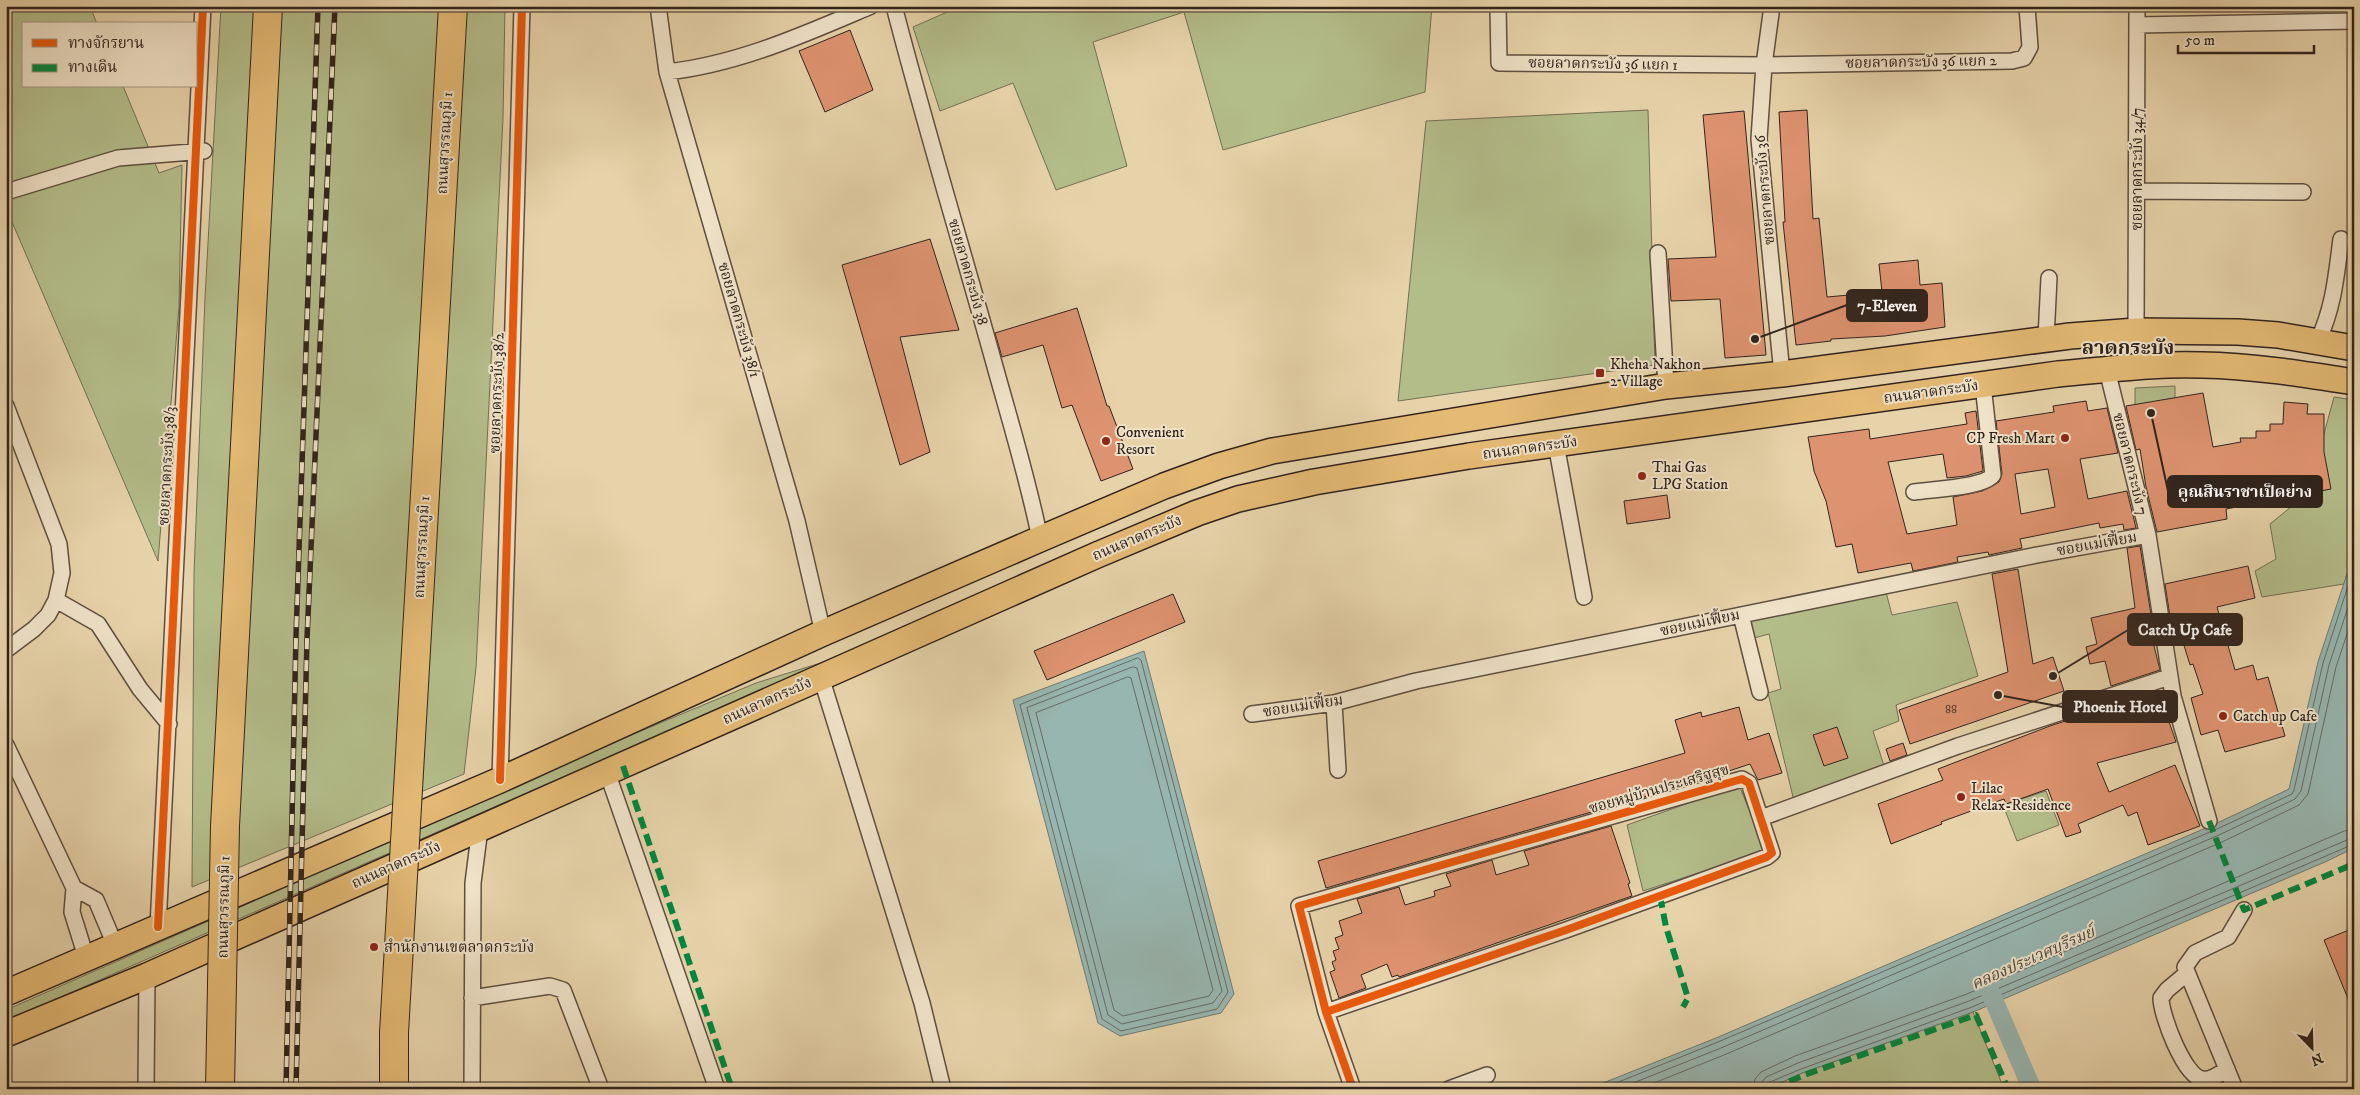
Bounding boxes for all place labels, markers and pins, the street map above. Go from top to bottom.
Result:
callout: 7-Eleven [1847,290,1927,321]
place label: Kheha Nakhon 2 Village [1610,355,1701,391]
marker: Kheha Nakhon 2 Village [1594,367,1606,379]
place label: Convenient Resort [1116,423,1184,459]
place label: CP Fresh Mart [1966,429,2055,448]
marker: CP Fresh Mart [2059,432,2071,444]
marker: Convenient Resort [1100,435,1112,447]
place label: Thai Gas LPG Station [1652,458,1728,494]
marker: Thai Gas LPG Station [1636,470,1648,482]
callout: คูณสินราชาเป็ดย่าง [2168,476,2322,507]
callout: Catch Up Cafe [2128,614,2242,645]
callout: Phoenix Hotel [2063,691,2177,722]
place label: Catch up Cafe [2233,707,2317,726]
marker: Catch up Cafe [2217,710,2229,722]
place label: Lilac Relax-Residence [1971,779,2071,815]
marker: Lilac Relax-Residence [1955,791,1967,803]
place label: สำนักงานเขตลาดกระบัง [384,938,534,957]
marker: สำนักงานเขตลาดกระบัง [368,941,380,953]

